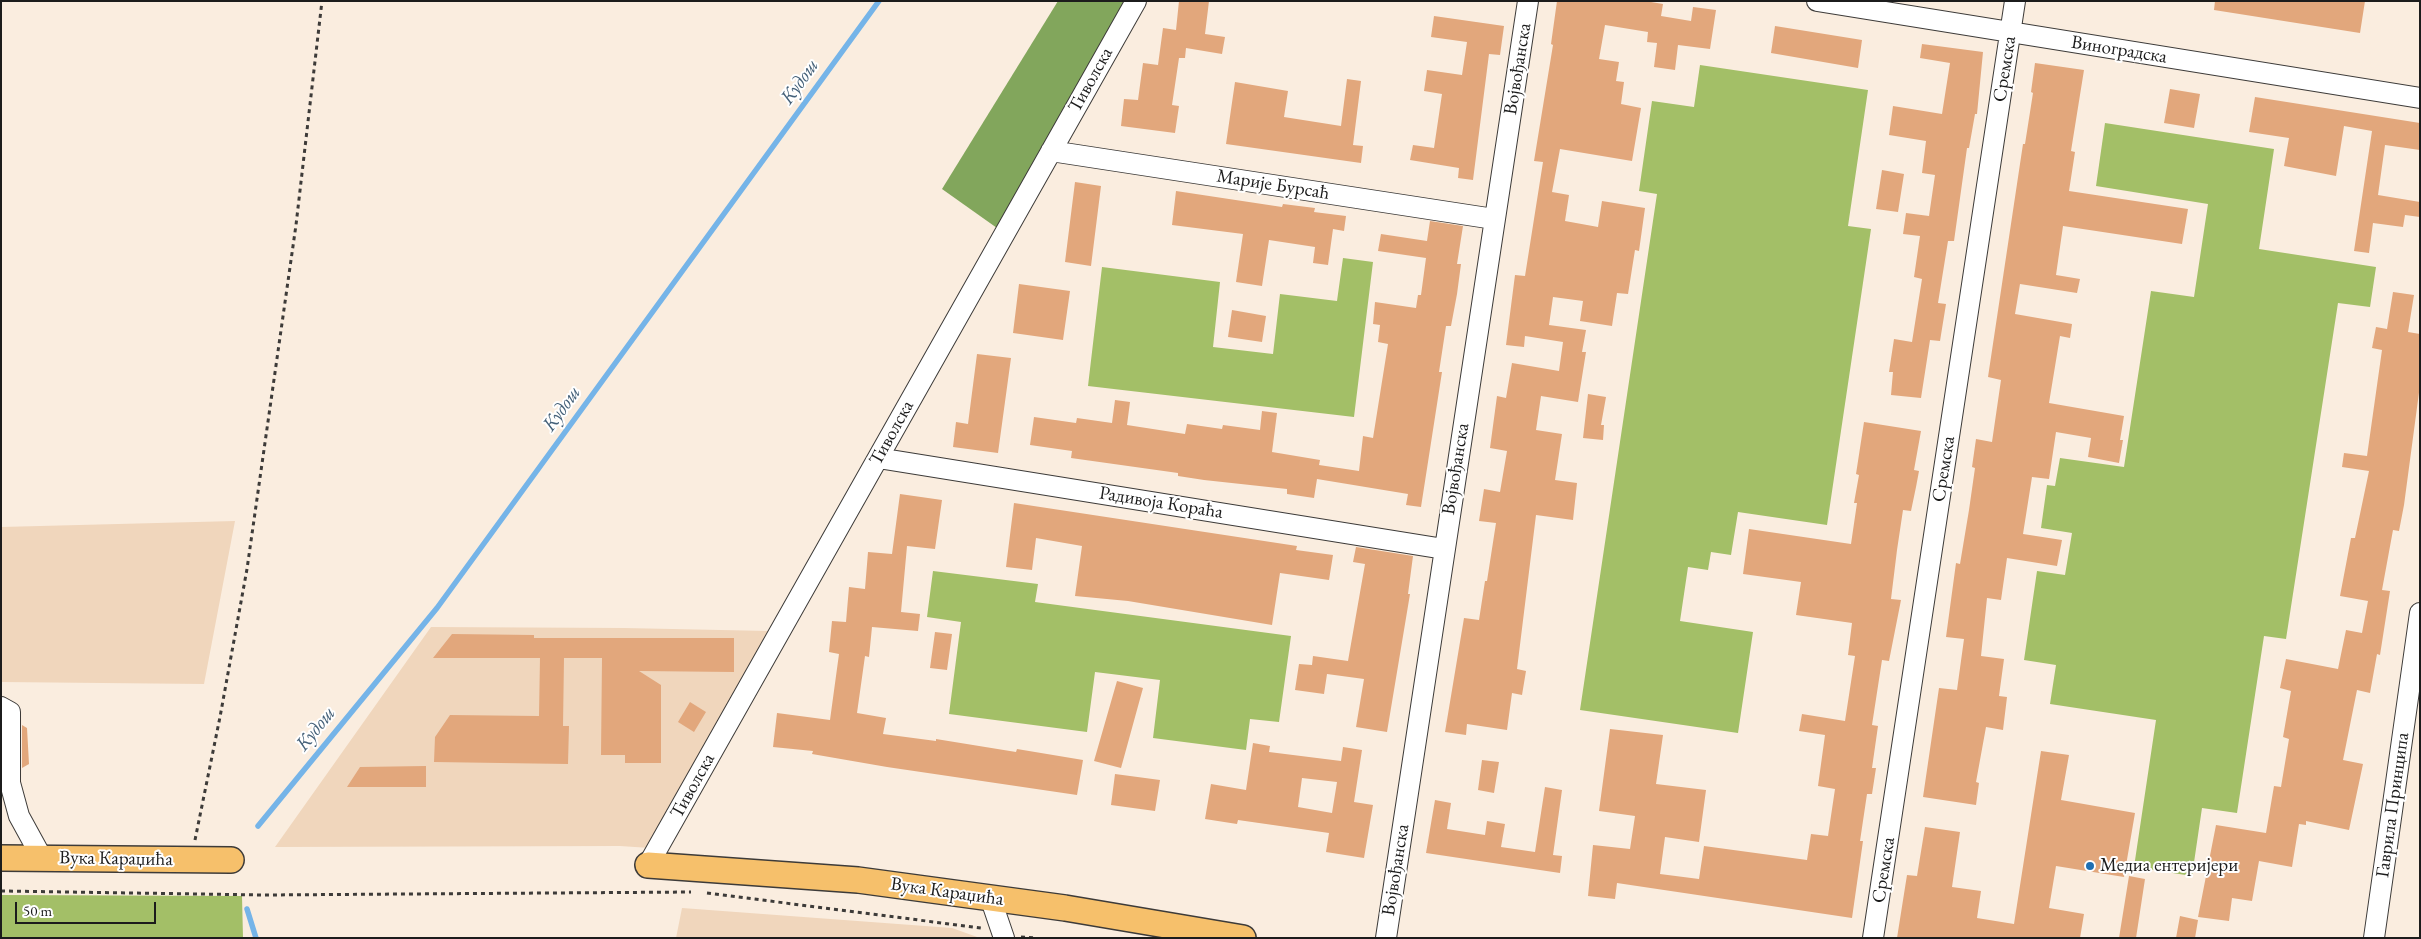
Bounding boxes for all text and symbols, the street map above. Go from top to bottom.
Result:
street label: Војвођанска [1499,21,1537,117]
street label: Виноградска [2069,31,2169,69]
street label: Сремска [1989,34,2021,104]
street label: Тиволска [1064,44,1118,116]
water label: Кудош [776,55,824,109]
street label: Марије Бурсаћ [1215,165,1331,205]
water label: Кудош [538,382,586,436]
street label: Тиволска [865,397,919,469]
street label: Војвођанска [1437,421,1475,517]
street label: Сремска [1928,434,1960,504]
street label: Радивоја Кораћа [1097,482,1225,524]
water label: Кудош [291,702,341,756]
street label: Гаврила Принципа [2372,731,2414,879]
street label: Тиволска [666,750,720,822]
street label: Војвођанска [1377,822,1415,918]
street label: Сремска [1868,835,1900,905]
street label: Вука Караџића [59,847,173,871]
place label: Медиа ентеријери [2100,855,2238,877]
marker: Медиа ентеријери [2084,860,2096,872]
street label: Вука Караџића [889,873,1005,911]
scale bar [18,892,159,924]
text: 50 m [23,901,52,920]

